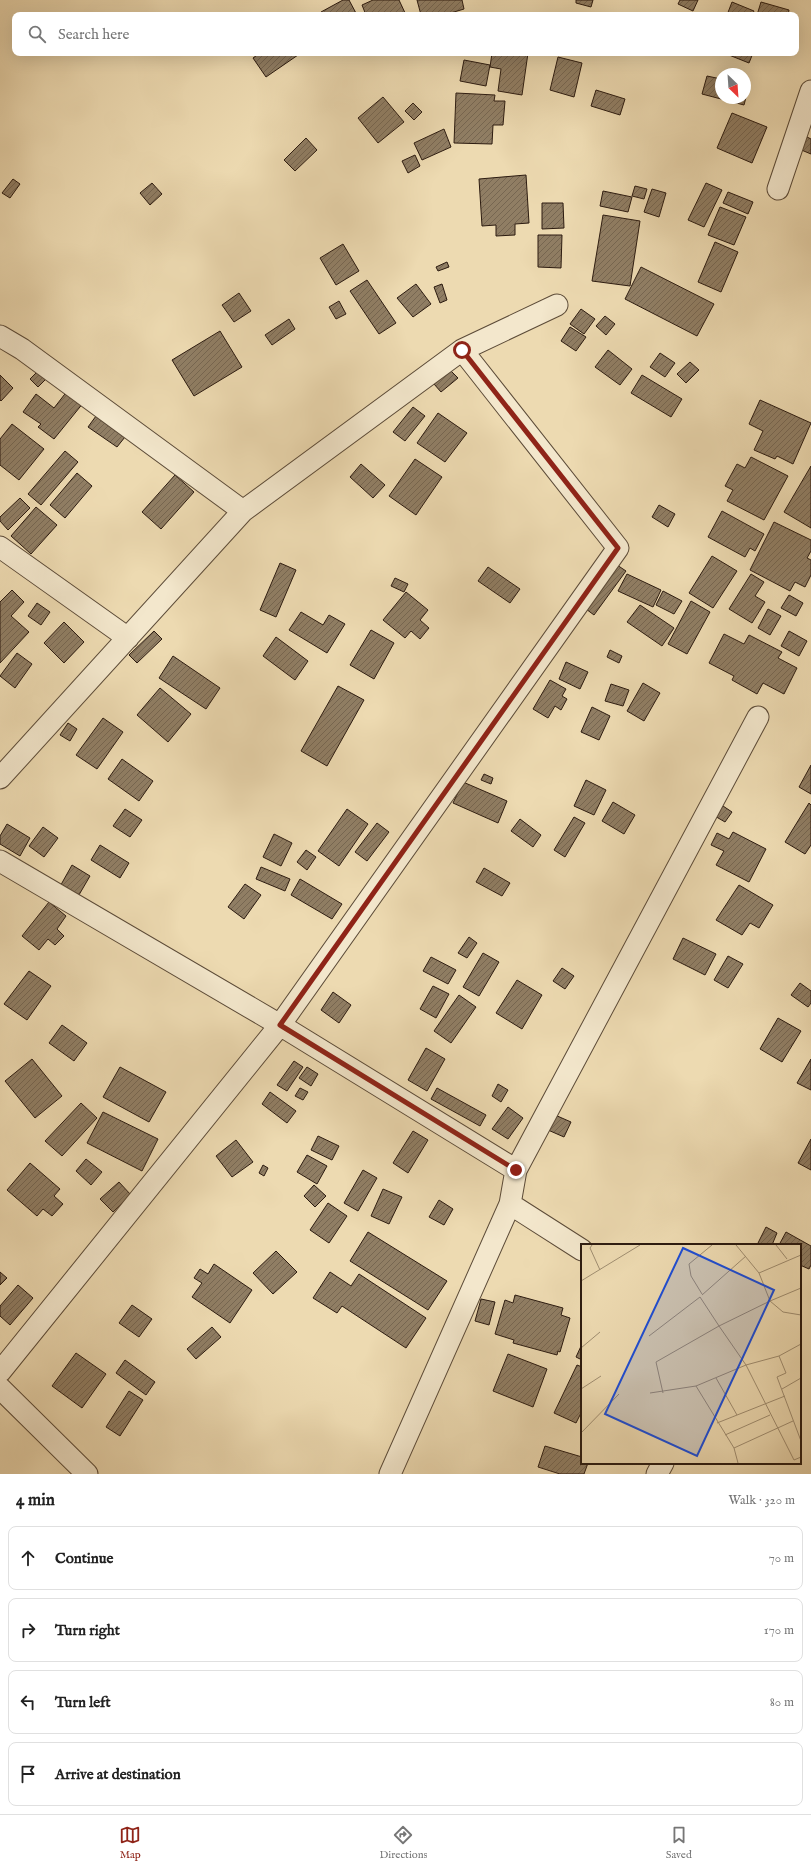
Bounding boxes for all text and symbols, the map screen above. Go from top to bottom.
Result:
search box [12,12,799,56]
icon: search [26,23,48,45]
text: Search here [58,25,129,44]
north arrow [715,68,751,104]
route start [453,341,471,359]
route end [507,1161,525,1179]
inset map [581,1244,801,1464]
text: 4 min [16,1490,55,1511]
text: Walk · 320 m [729,1492,795,1509]
icon: ahead [17,1547,39,1569]
text: Continue [55,1549,113,1568]
text: 70 m [769,1550,794,1567]
icon: right [17,1619,39,1641]
text: Turn right [55,1621,120,1640]
text: 170 m [764,1622,794,1639]
icon: left [17,1691,39,1713]
text: Turn left [55,1693,111,1712]
text: 80 m [770,1694,794,1711]
icon: arrive [17,1763,39,1785]
text: Arrive at destination [55,1765,181,1784]
tab: Map [119,1824,141,1862]
tab: Directions [380,1824,427,1862]
tab: Saved [666,1824,692,1862]

